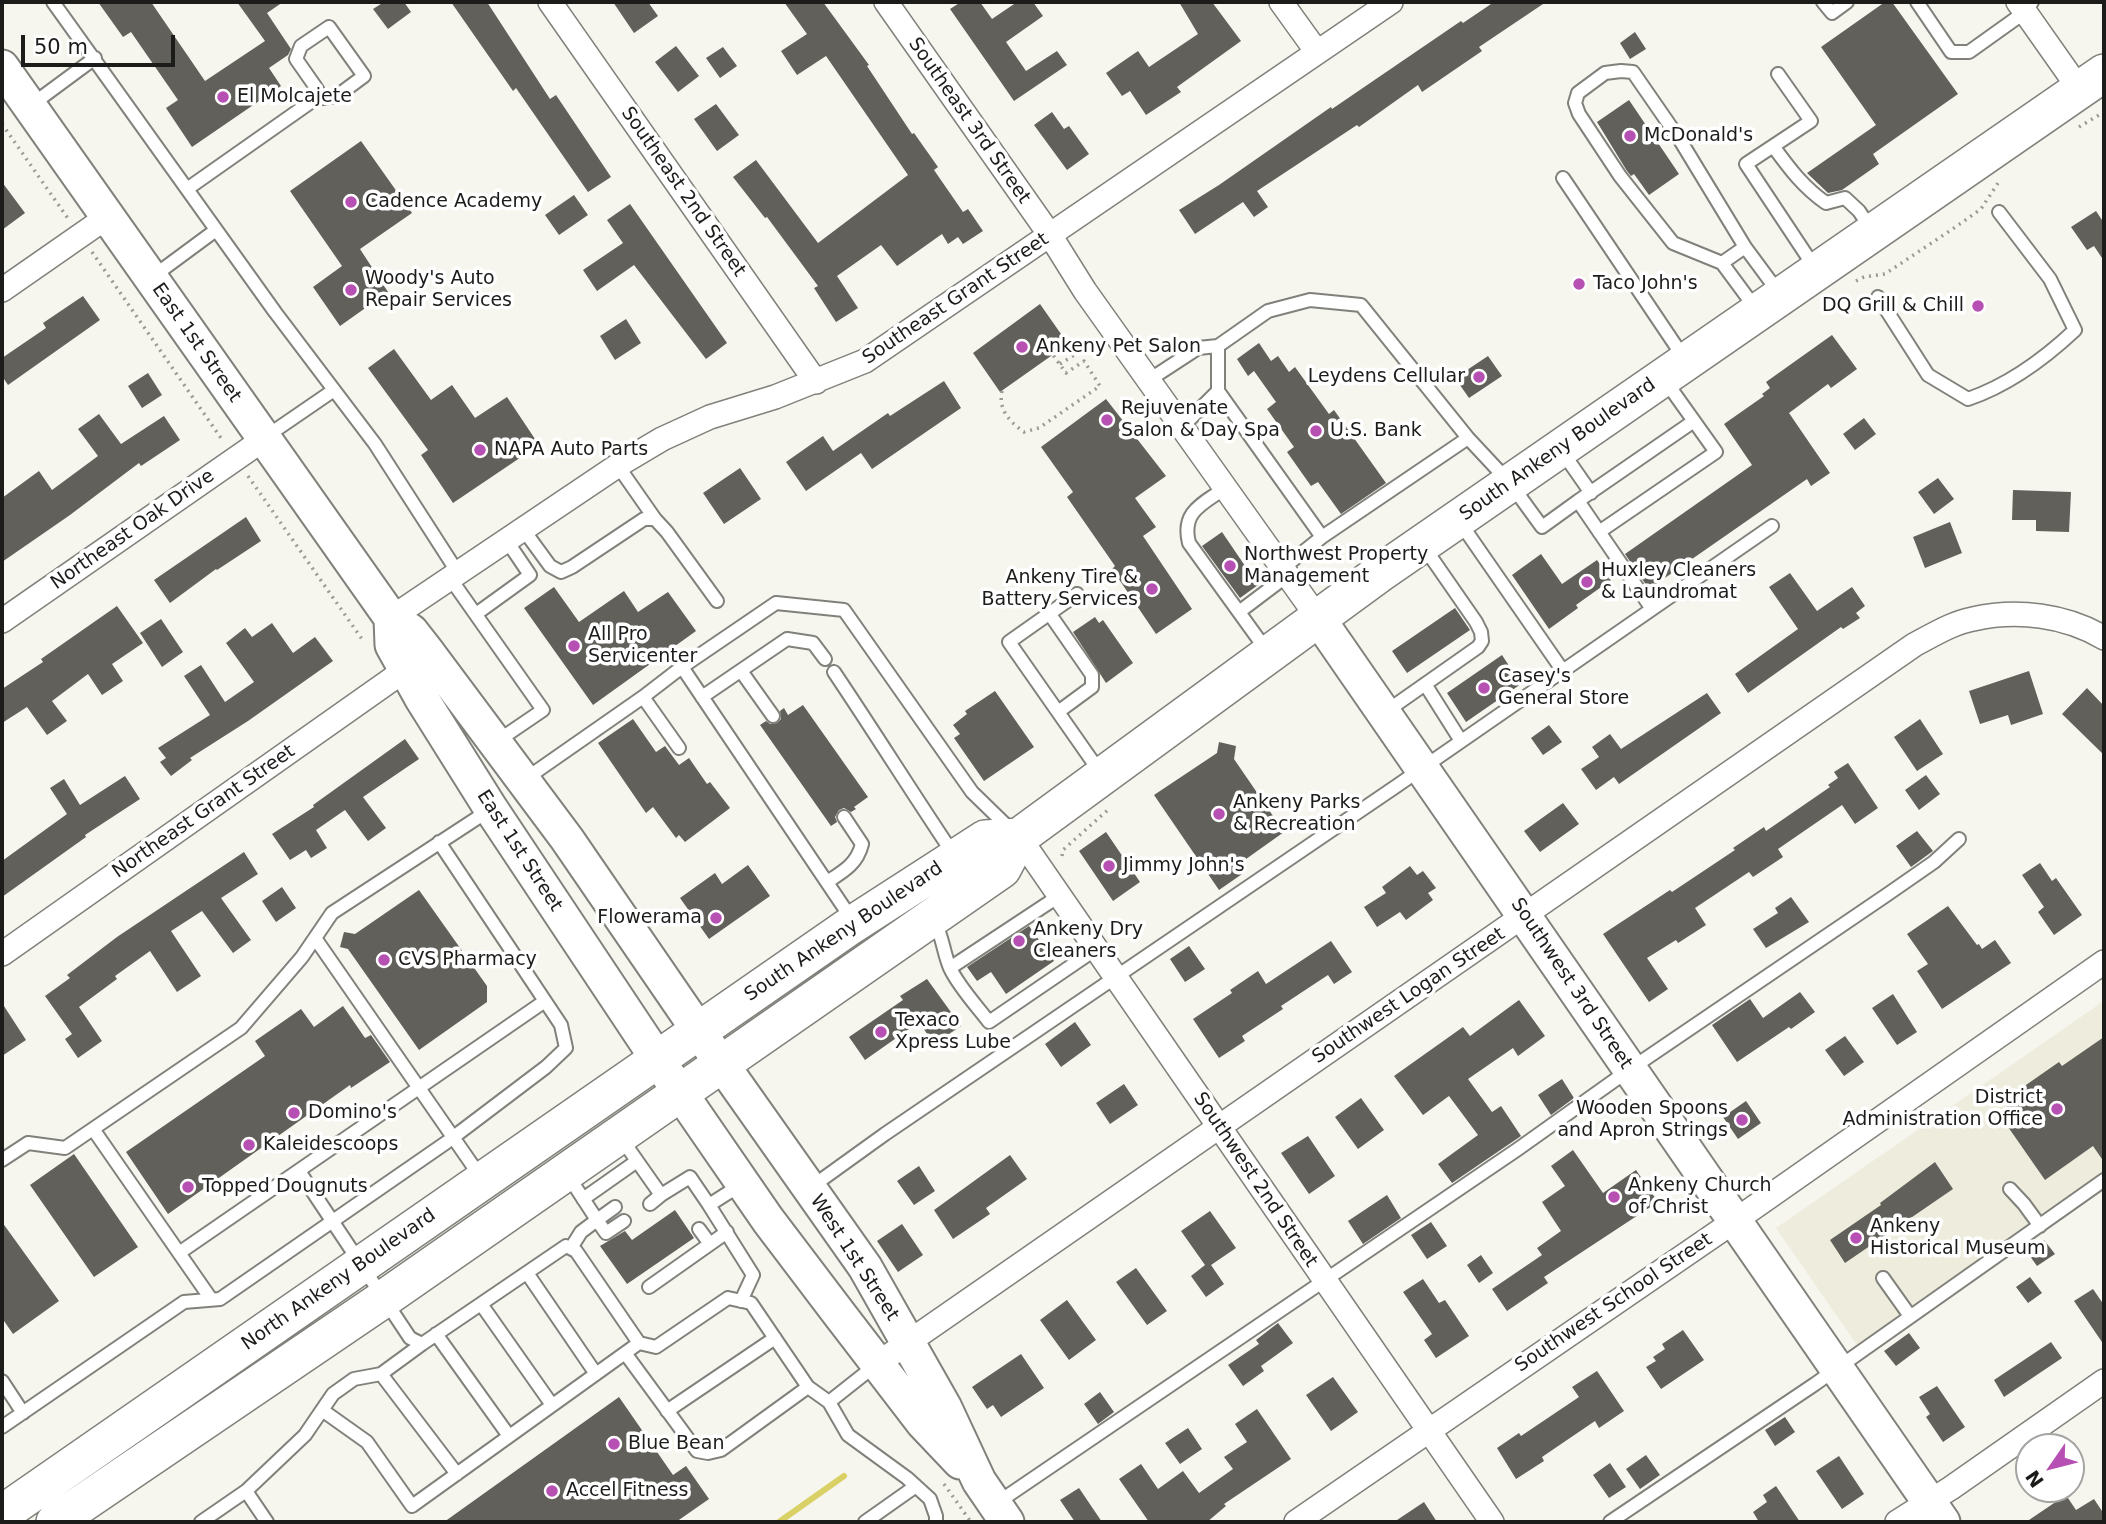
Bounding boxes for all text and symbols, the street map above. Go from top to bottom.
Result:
scale bar [24,21,178,65]
street label: Southeast 3rd Street [903,34,1035,208]
text: 50 m [34,35,88,59]
place label: El Molcajete [237,86,352,108]
marker: El Molcajete [215,89,231,105]
street label: Southeast 2nd Street [616,103,750,281]
place label: McDonald's [1644,125,1753,147]
marker: McDonald's [1622,128,1638,144]
place label: Cadence Academy [365,191,542,213]
marker: Cadence Academy [343,194,359,210]
street label: Southeast Grant Street [859,228,1053,370]
place label: Woody's Auto Repair Services [365,268,512,312]
place label: Taco John's [1593,273,1698,295]
marker: Taco John's [1571,276,1587,292]
street label: East 1st Street [146,279,246,407]
marker: Woody's Auto Repair Services [343,282,359,298]
place label: DQ Grill & Chill [1822,295,1964,317]
marker: DQ Grill & Chill [1970,298,1986,314]
place label: Ankeny Pet Salon [1036,336,1201,358]
marker: Ankeny Pet Salon [1014,339,1030,355]
place label: Leydens Cellular [1308,366,1465,388]
marker: Leydens Cellular [1471,369,1487,385]
street label: South Ankeny Boulevard [1456,374,1660,526]
place label: Rejuvenate Salon & Day Spa [1121,398,1280,442]
marker: Rejuvenate Salon & Day Spa [1099,412,1115,428]
place label: U.S. Bank [1330,420,1422,442]
marker: U.S. Bank [1308,423,1324,439]
place label: NAPA Auto Parts [494,439,648,461]
marker: NAPA Auto Parts [472,442,488,458]
street label: Northeast Oak Drive [47,465,219,595]
place label: Northwest Property Management [1244,544,1428,588]
marker: Northwest Property Management [1222,558,1238,574]
place label: Huxley Cleaners & Laundromat [1601,560,1756,604]
place label: Ankeny Tire & Battery Services [982,567,1138,611]
marker: Huxley Cleaners & Laundromat [1579,574,1595,590]
marker: Ankeny Tire & Battery Services [1144,581,1160,597]
place label: All Pro Servicenter [588,624,697,668]
marker: All Pro Servicenter [566,638,582,654]
place label: Casey's General Store [1498,666,1629,710]
marker: Casey's General Store [1476,680,1492,696]
street label: Northeast Grant Street [108,740,300,884]
street label: East 1st Street [471,786,567,916]
place label: Ankeny Parks & Recreation [1233,792,1360,836]
marker: Ankeny Parks & Recreation [1211,806,1227,822]
place label: Jimmy John's [1123,855,1245,877]
street label: South Ankeny Boulevard [741,857,947,1007]
marker: Jimmy John's [1101,858,1117,874]
street label: Southwest 3rd Street [1505,894,1637,1074]
place label: Flowerama [597,907,702,929]
marker: Flowerama [708,910,724,926]
place label: Ankeny Dry Cleaners [1033,919,1143,963]
street label: Southwest Logan Street [1308,923,1510,1069]
marker: Ankeny Dry Cleaners [1011,933,1027,949]
place label: CVS Pharmacy [398,949,537,971]
marker: CVS Pharmacy [376,952,392,968]
place label: Texaco Xpress Lube [895,1010,1011,1054]
marker: Texaco Xpress Lube [873,1024,889,1040]
place label: District Administration Office [1842,1087,2043,1131]
street label: Southwest 2nd Street [1188,1088,1322,1272]
place label: Wooden Spoons and Apron Strings [1557,1098,1728,1142]
marker: District Administration Office [2049,1101,2065,1117]
place label: Domino's [308,1102,397,1124]
marker: Domino's [286,1105,302,1121]
marker: Wooden Spoons and Apron Strings [1734,1112,1750,1128]
place label: Kaleidescoops [263,1134,398,1156]
marker: Kaleidescoops [241,1137,257,1153]
place label: Ankeny Church of Christ [1628,1175,1772,1219]
place label: Topped Dougnuts [202,1176,368,1198]
marker: Topped Dougnuts [180,1179,196,1195]
marker: Ankeny Church of Christ [1606,1189,1622,1205]
street label: West 1st Street [805,1191,903,1325]
street label: North Ankeny Boulevard [238,1204,440,1356]
place label: Ankeny Historical Museum [1870,1216,2046,1260]
street label: Southwest School Street [1511,1228,1717,1378]
marker: Ankeny Historical Museum [1848,1230,1864,1246]
place label: Blue Bean [628,1433,724,1455]
north arrow [2015,1433,2085,1503]
marker: Blue Bean [606,1436,622,1452]
text: N [2021,1466,2048,1492]
place label: Accel Fitness [566,1480,688,1502]
marker: Accel Fitness [544,1483,560,1499]

